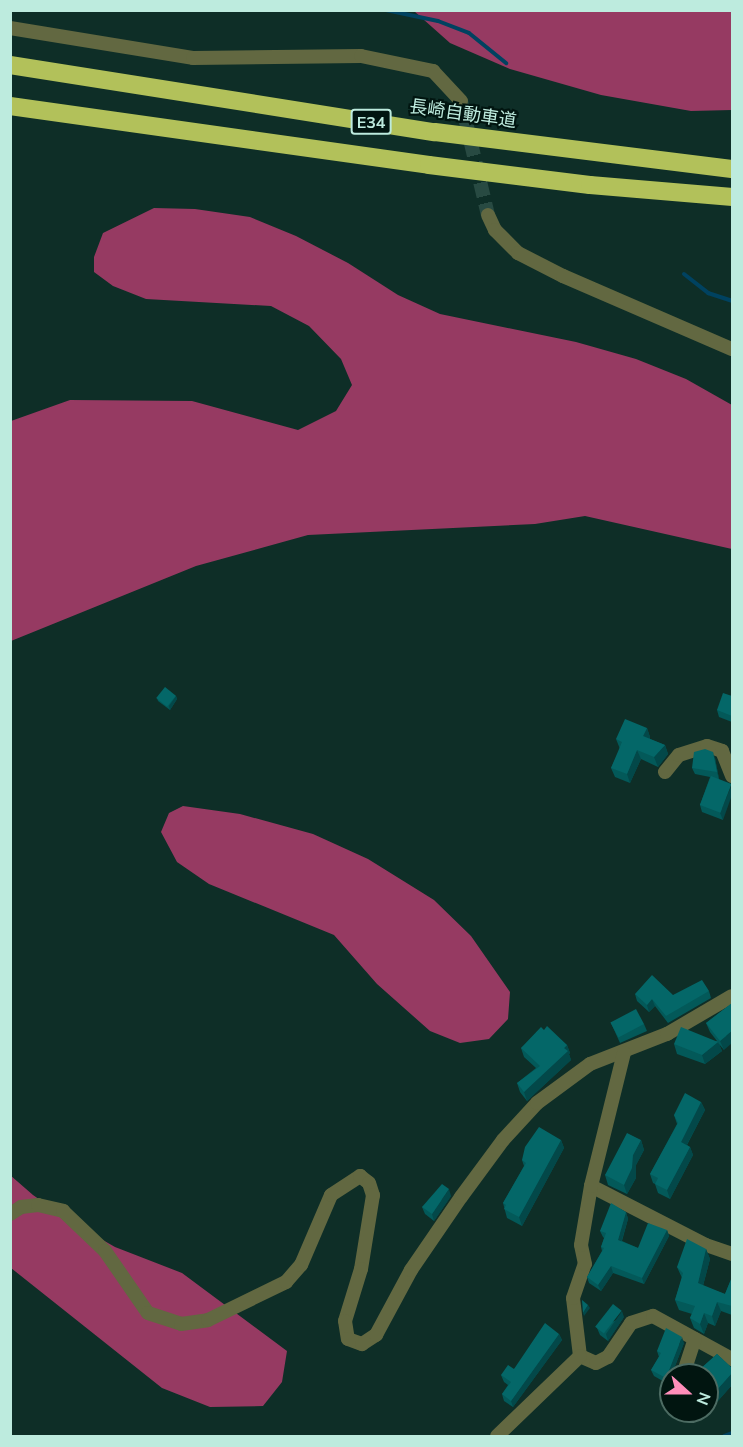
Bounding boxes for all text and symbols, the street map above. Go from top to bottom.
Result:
street label: 長崎自動車道 [408,96,518,132]
road number: E34 [350,109,392,135]
north arrow [659,1363,719,1423]
text: N [692,1390,715,1408]

